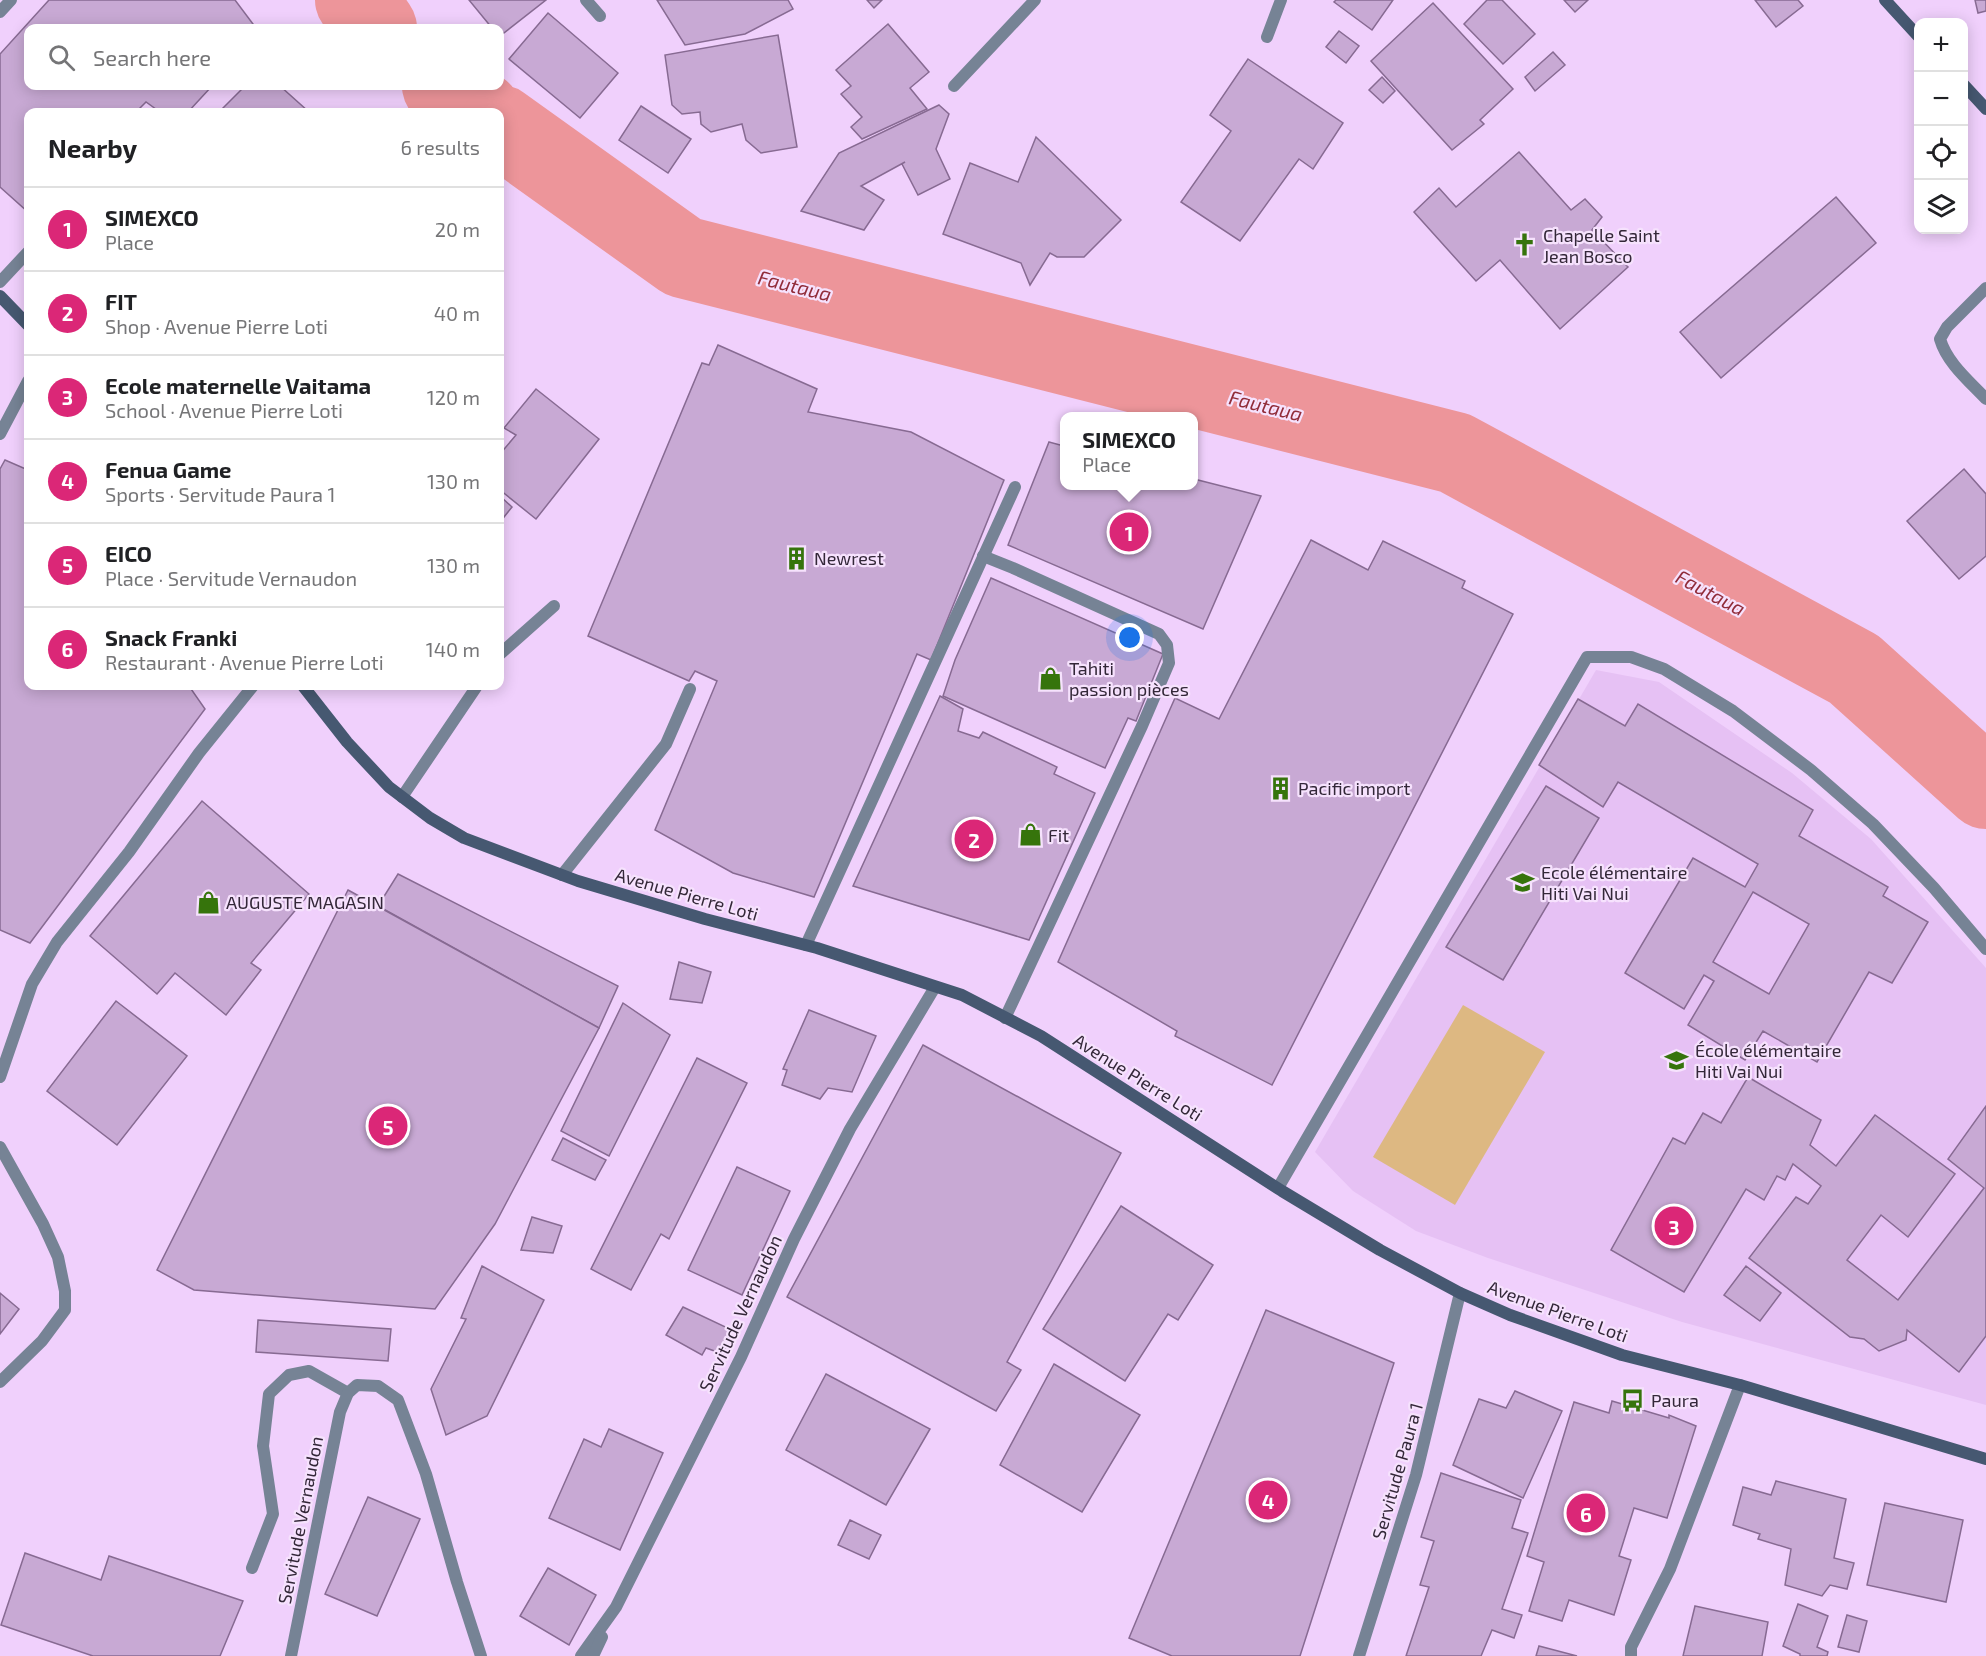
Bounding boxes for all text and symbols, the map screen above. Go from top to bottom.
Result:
map controls [1914,18,1968,234]
button: + [1914,18,1968,72]
search box [24,24,504,90]
icon: search [45,41,78,74]
text: Search here [93,44,211,70]
button: − [1914,72,1968,126]
button: locate [1914,126,1968,180]
text: Nearby [48,132,137,163]
text: 6 results [400,135,480,159]
button: layers [1914,180,1968,234]
text: SIMEXCO [105,204,199,230]
text: 1 [63,217,72,241]
text: 20 m [435,217,480,241]
place label: Chapelle Saint Jean Bosco [1543,224,1660,267]
text: Place [105,230,154,254]
church icon: Chapelle Saint Jean Bosco [1512,232,1538,258]
water label: Fautaua [756,264,834,306]
text: FIT [105,288,137,314]
text: 2 [62,301,73,325]
text: 40 m [434,301,480,325]
text: Shop · Avenue Pierre Loti [105,314,328,338]
text: Ecole maternelle Vaitama [105,372,371,398]
water label: Fautaua [1227,384,1305,426]
text: 3 [62,385,73,409]
text: 120 m [427,385,480,409]
text: School · Avenue Pierre Loti [105,398,343,422]
popup [1060,412,1198,490]
text: SIMEXCO [1082,426,1176,452]
text: Place [1082,452,1131,476]
text: Fenua Game [105,456,231,482]
text: 4 [61,469,74,493]
text: 130 m [427,469,480,493]
text: Sports · Servitude Paura 1 [105,482,335,506]
pin: 1 [1110,510,1148,554]
text: EICO [105,540,152,566]
building icon: Newrest [783,545,809,571]
place label: Newrest [814,547,884,569]
text: 5 [62,553,73,577]
text: 130 m [427,553,480,577]
water label: Fautaua [1672,564,1750,620]
text: Place · Servitude Vernaudon [105,566,357,590]
your location [1115,623,1144,652]
text: Snack Franki [105,624,237,650]
text: 6 [62,637,73,661]
text: 140 m [426,637,480,661]
text: Restaurant · Avenue Pierre Loti [105,650,384,674]
place label: Tahiti passion pièces [1069,657,1189,700]
shop icon: Tahiti passion pièces [1038,665,1064,691]
building icon: Pacific import [1267,775,1293,801]
place label: Pacific import [1298,777,1411,799]
pin: 2 [954,816,994,862]
shop icon: Fit [1017,822,1043,848]
place label: Fit [1048,824,1069,846]
place label: Ecole élémentaire Hiti Vai Nui [1541,861,1687,904]
street label: Avenue Pierre Loti [613,863,761,925]
school or university icon: Ecole élémentaire Hiti Vai Nui [1510,869,1536,895]
shop icon: AUGUSTE MAGASIN [195,889,221,915]
place label: AUGUSTE MAGASIN [226,891,384,913]
street label: Avenue Pierre Loti [1070,1029,1206,1125]
place label: École élémentaire Hiti Vai Nui [1695,1039,1841,1082]
school or university icon: École élémentaire Hiti Vai Nui [1664,1047,1690,1073]
pin: 5 [368,1104,408,1148]
pin: 3 [1654,1204,1694,1248]
street label: Servitude Vernaudon [694,1231,786,1395]
street label: Avenue Pierre Loti [1485,1275,1631,1347]
bus stop icon: Paura [1620,1387,1646,1413]
place label: Paura [1651,1389,1699,1411]
street label: Servitude Paura 1 [1367,1400,1427,1542]
street label: Servitude Vernaudon [273,1434,327,1606]
pin: 4 [1248,1478,1288,1522]
pin: 6 [1566,1490,1606,1536]

